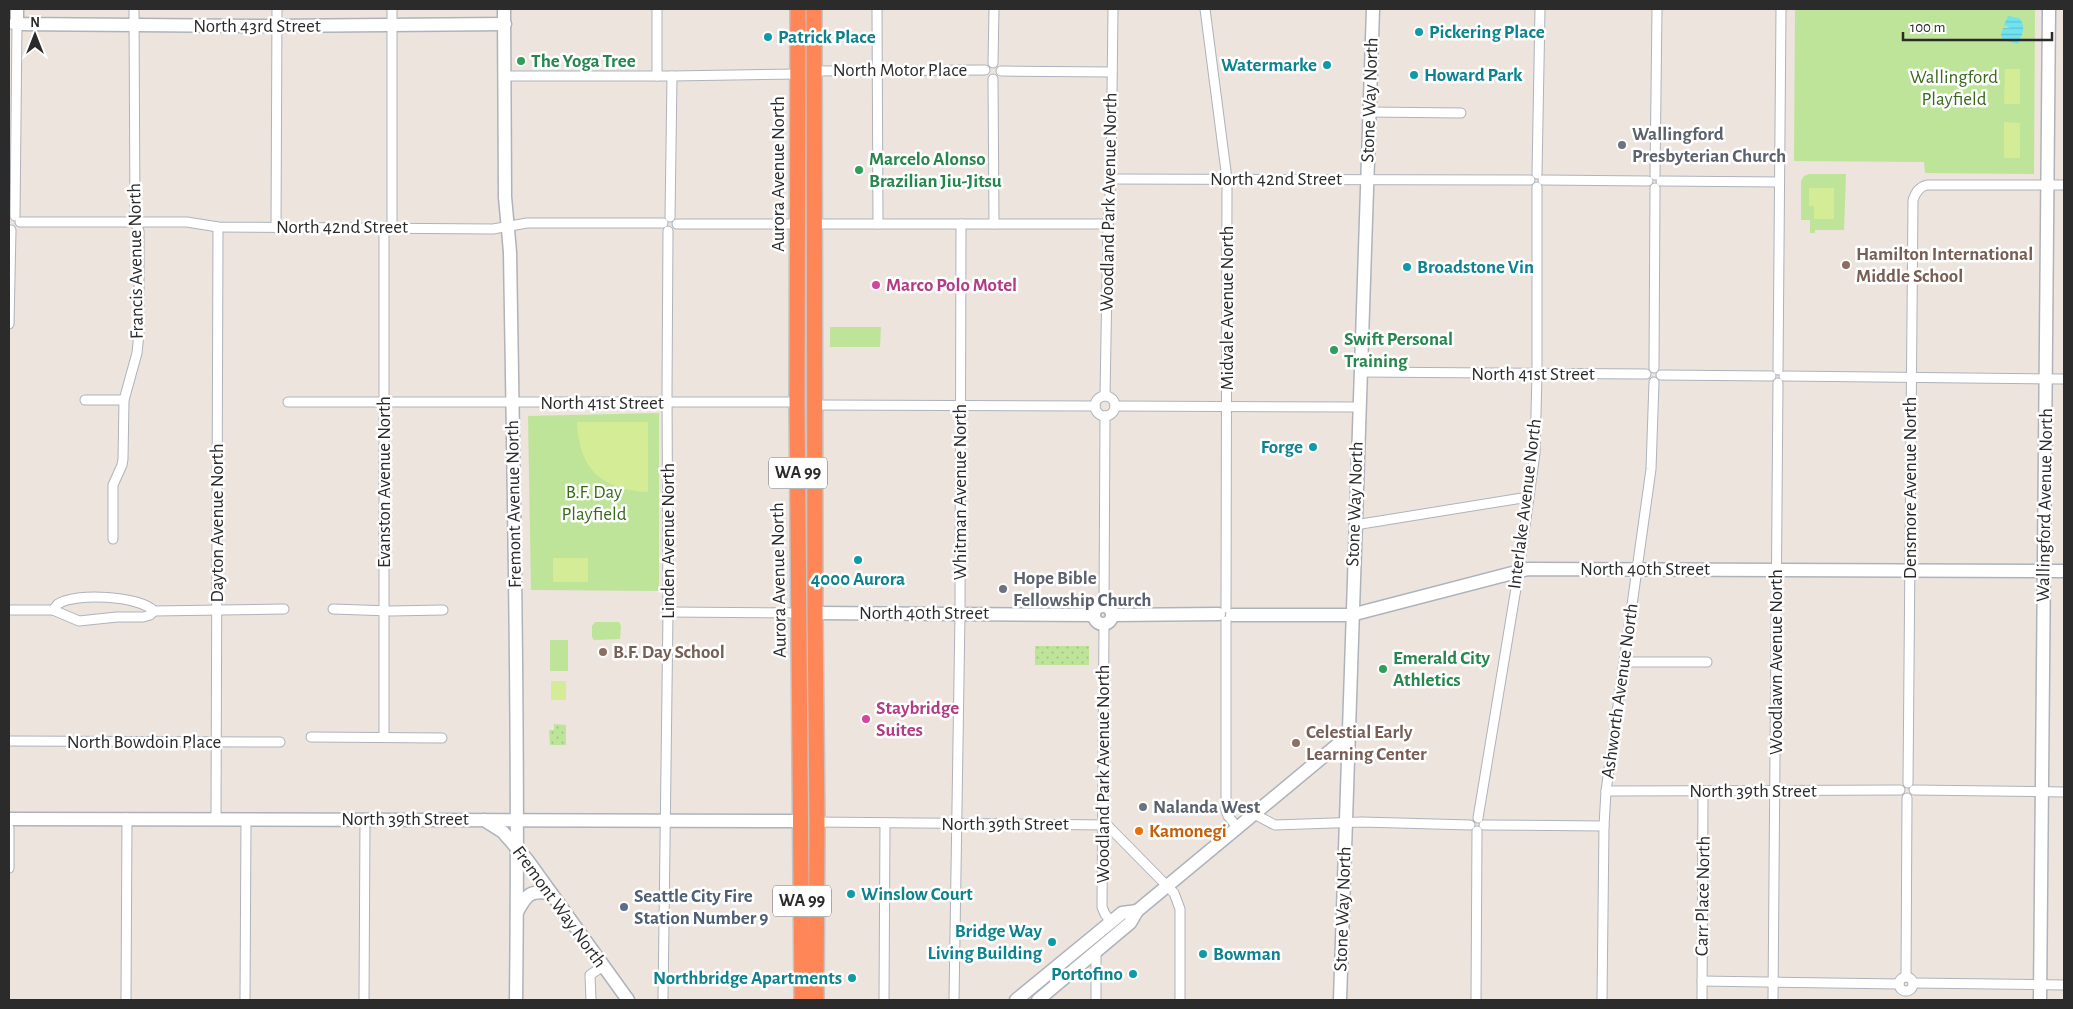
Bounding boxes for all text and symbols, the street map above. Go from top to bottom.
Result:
north arrow [10,10,60,60]
scale bar [1903,10,2052,42]
text: N [30,16,40,30]
street label: North 43rd Street [193,17,321,36]
text: 100 m [1910,20,1945,35]
place label: Pickering Place [1429,23,1545,42]
marker: Pickering Place [1413,26,1425,38]
place label: Patrick Place [778,28,876,47]
marker: Patrick Place [762,31,774,43]
street label: Stone Way North [1358,37,1382,163]
place label: The Yoga Tree [531,52,636,71]
marker: The Yoga Tree [515,55,527,67]
place label: Watermarke [1221,56,1317,75]
marker: Watermarke [1321,59,1333,71]
street label: North Motor Place [833,61,967,80]
place label: Howard Park [1424,66,1523,85]
park label: Wallingford Playfield [1910,68,1998,109]
marker: Howard Park [1408,69,1420,81]
street label: Woodland Park Avenue North [1098,92,1120,312]
street label: Aurora Avenue North [769,96,788,252]
place label: Wallingford Presbyterian Church [1632,125,1786,166]
marker: Wallingford Presbyterian Church [1616,139,1628,151]
place label: Marcelo Alonso Brazilian Jiu-Jitsu [869,150,1002,191]
marker: Marcelo Alonso Brazilian Jiu-Jitsu [853,164,865,176]
street label: North 42nd Street [1210,170,1342,189]
street label: Francis Avenue North [125,183,147,339]
street label: North 42nd Street [276,218,408,237]
street label: Midvale Avenue North [1218,226,1237,390]
place label: Hamilton International Middle School [1856,245,2033,286]
place label: Broadstone Vin [1417,258,1534,277]
marker: Hamilton International Middle School [1840,259,1852,271]
marker: Broadstone Vin [1401,261,1413,273]
place label: Marco Polo Motel [886,276,1017,295]
marker: Marco Polo Motel [870,279,882,291]
place label: Swift Personal Training [1344,330,1453,371]
marker: Swift Personal Training [1328,344,1340,356]
street label: North 41st Street [1471,365,1595,384]
street label: North 41st Street [540,394,664,413]
street label: Evanston Avenue North [375,396,394,568]
street label: Densmore Avenue North [1901,397,1920,579]
street label: Whitman Avenue North [951,404,970,580]
street label: Wallingford Avenue North [2034,408,2056,602]
street label: Interlake Avenue North [1505,418,1545,590]
street label: Fremont Avenue North [503,420,525,588]
place label: Forge [1261,438,1303,457]
marker: Forge [1307,441,1319,453]
street label: Stone Way North [1343,441,1367,567]
street label: Dayton Avenue North [208,443,227,603]
road number: WA 99 [769,458,827,488]
street label: Linden Avenue North [659,463,678,619]
park label: B.F. Day Playfield [561,483,627,524]
street label: Aurora Avenue North [768,502,790,658]
marker: 4000 Aurora [852,554,864,566]
street label: North 40th Street [1580,560,1710,579]
place label: Hope Bible Fellowship Church [1013,569,1151,610]
street label: Woodlawn Avenue North [1767,569,1786,755]
place label: 4000 Aurora [811,570,905,589]
marker: Hope Bible Fellowship Church [997,583,1009,595]
street label: Ashworth Avenue North [1598,602,1642,780]
street label: North 40th Street [859,604,989,623]
place label: B.F. Day School [613,643,725,662]
marker: B.F. Day School [597,646,609,658]
place label: Emerald City Athletics [1393,649,1490,690]
marker: Emerald City Athletics [1377,663,1389,675]
street label: Woodland Park Avenue North [1094,665,1113,883]
place label: Staybridge Suites [876,699,959,740]
marker: Staybridge Suites [860,713,872,725]
place label: Celestial Early Learning Center [1306,723,1427,764]
street label: North Bowdoin Place [67,733,221,752]
marker: Celestial Early Learning Center [1290,737,1302,749]
street label: North 39th Street [1689,782,1817,801]
place label: Nalanda West [1153,798,1261,817]
marker: Nalanda West [1137,801,1149,813]
street label: North 39th Street [341,810,469,829]
street label: North 39th Street [941,815,1069,834]
place label: Kamonegi [1149,822,1227,841]
marker: Kamonegi [1133,825,1145,837]
street label: Carr Place North [1692,836,1714,956]
street label: Fremont Way North [509,843,609,971]
street label: Stone Way North [1331,846,1355,972]
place label: Winslow Court [861,885,973,904]
road number: WA 99 [773,886,831,916]
place label: Seattle City Fire Station Number 9 [634,887,768,928]
marker: Winslow Court [845,888,857,900]
marker: Seattle City Fire Station Number 9 [618,901,630,913]
place label: Bridge Way Living Building [928,922,1042,963]
marker: Bridge Way Living Building [1046,936,1058,948]
place label: Bowman [1213,945,1281,964]
marker: Bowman [1197,948,1209,960]
place label: Portofino [1051,965,1123,984]
marker: Portofino [1127,968,1139,980]
place label: Northbridge Apartments [653,969,842,988]
marker: Northbridge Apartments [846,972,858,984]

